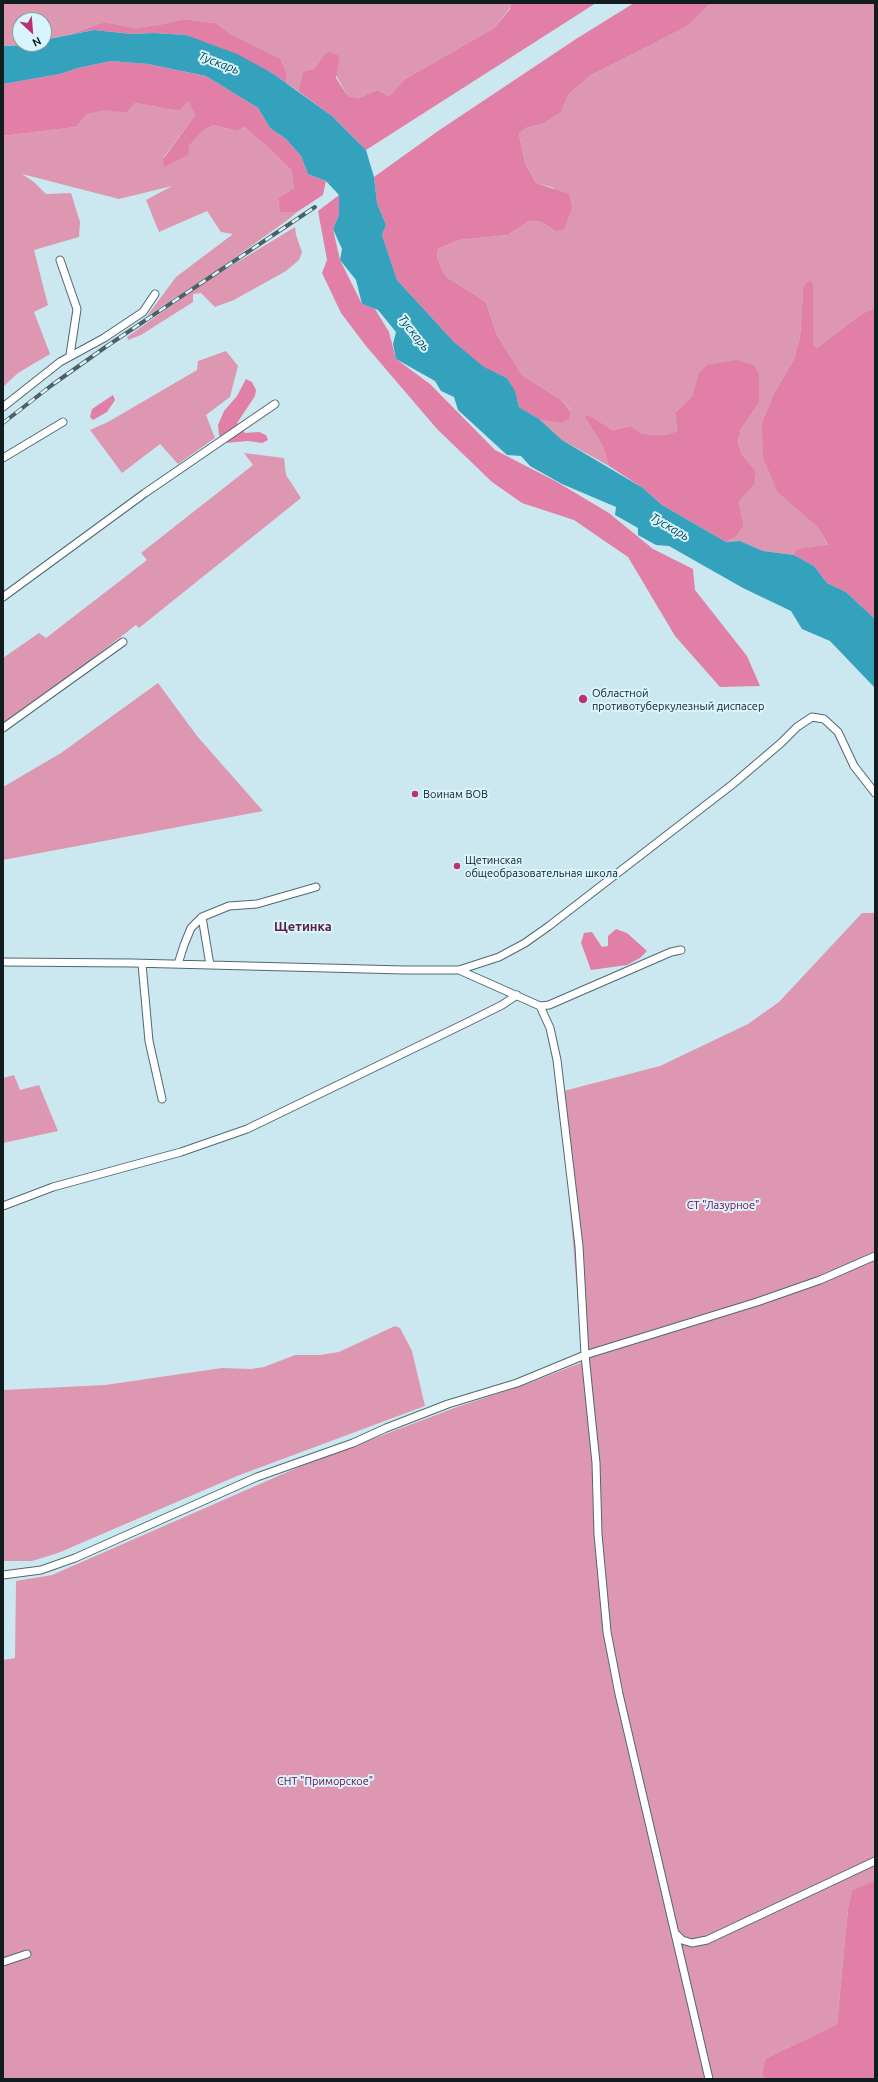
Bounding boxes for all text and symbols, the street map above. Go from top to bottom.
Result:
north arrow [12,12,52,52]
text: N [30,35,43,49]
water label: Тускарь [197,49,241,77]
water label: Тускарь [395,312,433,354]
water label: Тускарь [648,510,692,544]
place label: Областной противотуберкулезный диспасер [592,686,764,712]
marker: Областной противотуберкулезный диспасер [577,693,589,705]
place label: Воинам ВОВ [423,787,488,801]
marker: Воинам ВОВ [410,789,420,799]
place label: Щетинская общеобразовательная школа [465,853,618,879]
marker: Щетинская общеобразовательная школа [452,861,462,871]
district label: Щетинка [274,919,332,935]
park label: СТ "Лазурное" [687,1198,759,1212]
park label: СНТ "Приморское" [277,1774,373,1788]

